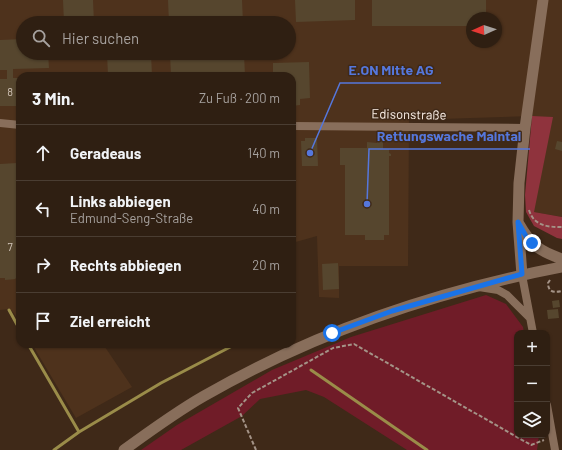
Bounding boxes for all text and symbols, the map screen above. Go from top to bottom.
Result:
north arrow [466,12,502,48]
search box [16,16,296,60]
icon: search [30,27,52,49]
text: Hier suchen [62,29,139,47]
callout: E.ON Mitte AG [340,57,441,83]
text: E.ON Mitte AG [349,61,434,78]
house number: 8 [7,85,13,98]
text: 3 Min. [32,88,75,108]
text: Zu Fuß · 200 m [199,90,280,106]
street label: Edisonstraße [371,105,447,123]
callout: Rettungswache Maintal [369,123,530,149]
text: Rettungswache Maintal [377,127,521,144]
icon: ahead [32,142,54,164]
text: Geradeaus [70,144,141,162]
text: 140 m [248,145,280,161]
text: Links abbiegen [70,192,171,210]
icon: left [32,198,54,220]
text: 40 m [252,201,280,217]
text: Edmund-Seng-Straße [70,210,193,226]
route end [523,234,541,252]
house number: 7 [7,240,13,253]
icon: right [32,254,54,276]
text: Rechts abbiegen [70,256,181,274]
text: 20 m [252,257,280,273]
icon: arrive [32,310,54,332]
text: Ziel erreicht [70,312,151,330]
route start [323,324,341,342]
map controls [514,330,550,438]
button: + [514,330,550,366]
button: − [514,366,550,402]
button: layers [514,402,550,438]

